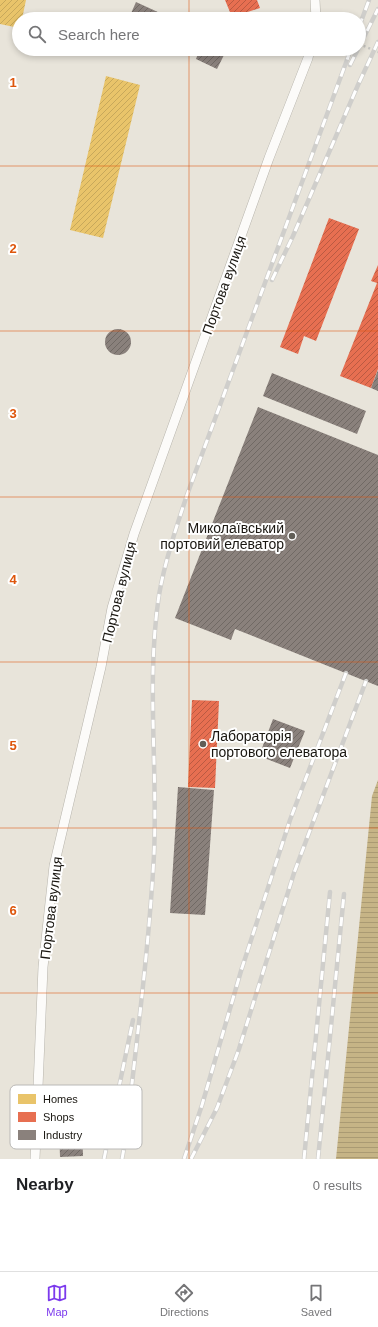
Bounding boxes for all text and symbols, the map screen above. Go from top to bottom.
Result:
search box [12,12,366,56]
icon: search [26,23,48,45]
text: Search here [58,26,140,43]
text: 1 [9,75,17,90]
street label: Портова вулиця [199,234,249,336]
text: 2 [9,241,17,256]
text: 3 [9,406,17,421]
place label: Миколаївський портовий елеватор [160,520,284,552]
marker: Миколаївський портовий елеватор [287,531,297,541]
street label: Портова вулиця [99,540,139,644]
text: 4 [9,572,17,587]
place label: Лабораторія портового елеватора [211,728,347,760]
text: 5 [9,738,17,753]
marker: Лабораторія портового елеватора [198,739,208,749]
street label: Портова вулиця [37,856,65,960]
text: 6 [9,903,17,918]
legend [10,1085,142,1149]
text: Homes [43,1093,78,1105]
text: Shops [43,1111,75,1123]
text: Industry [43,1129,83,1141]
text: Nearby [16,1175,74,1194]
text: 0 results [313,1178,362,1193]
tab: Map [46,1282,68,1318]
tab: Directions [160,1282,209,1318]
tab: Saved [301,1282,332,1318]

